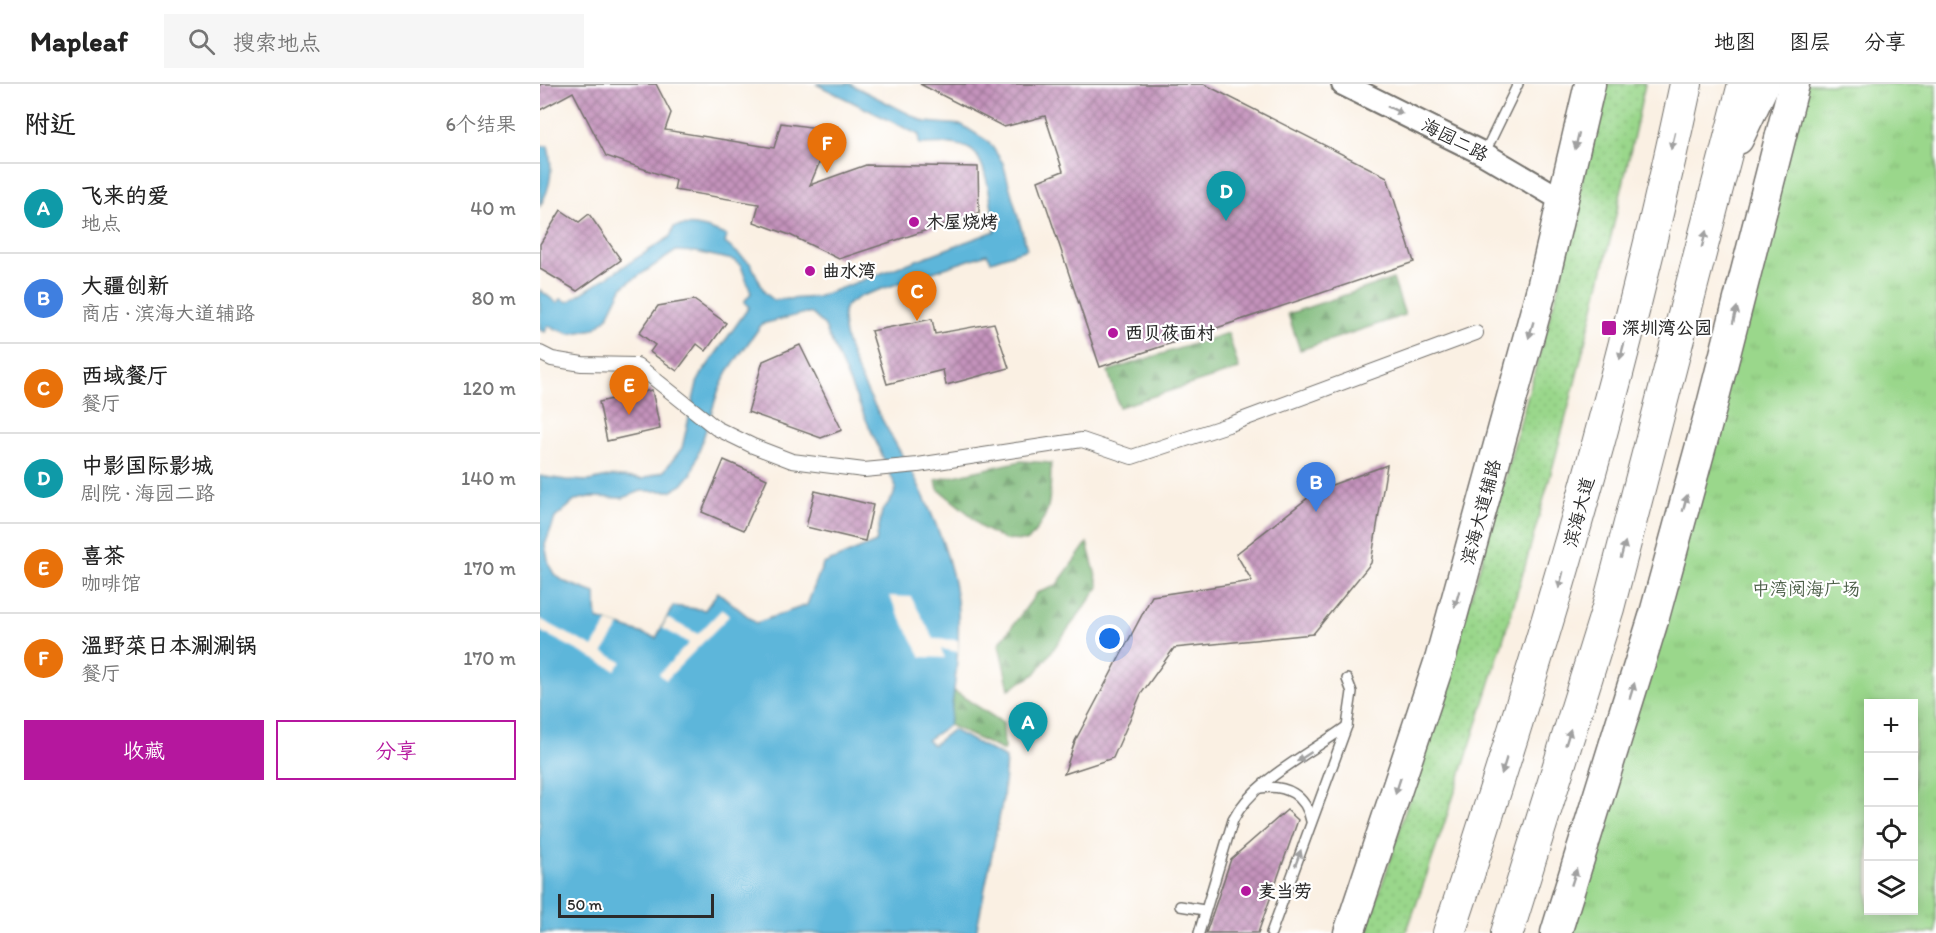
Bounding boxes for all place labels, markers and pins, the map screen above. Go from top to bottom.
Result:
pin: F [808,124,846,173]
pin: D [1206,172,1246,221]
place label: 木屋烧烤 [926,211,998,233]
marker: 木屋烧烤 [907,215,921,229]
place label: 曲水湾 [822,260,876,282]
marker: 曲水湾 [803,264,817,278]
pin: C [898,272,937,321]
place label: 深圳湾公园 [1622,317,1712,339]
marker: 深圳湾公园 [1600,319,1618,337]
place label: 西贝莜面村 [1125,322,1215,344]
marker: 西贝莜面村 [1106,326,1120,340]
pin: E [610,366,649,415]
pin: B [1296,462,1336,512]
pin: A [1008,702,1048,752]
place label: 麦当劳 [1258,880,1312,902]
marker: 麦当劳 [1239,884,1253,898]

